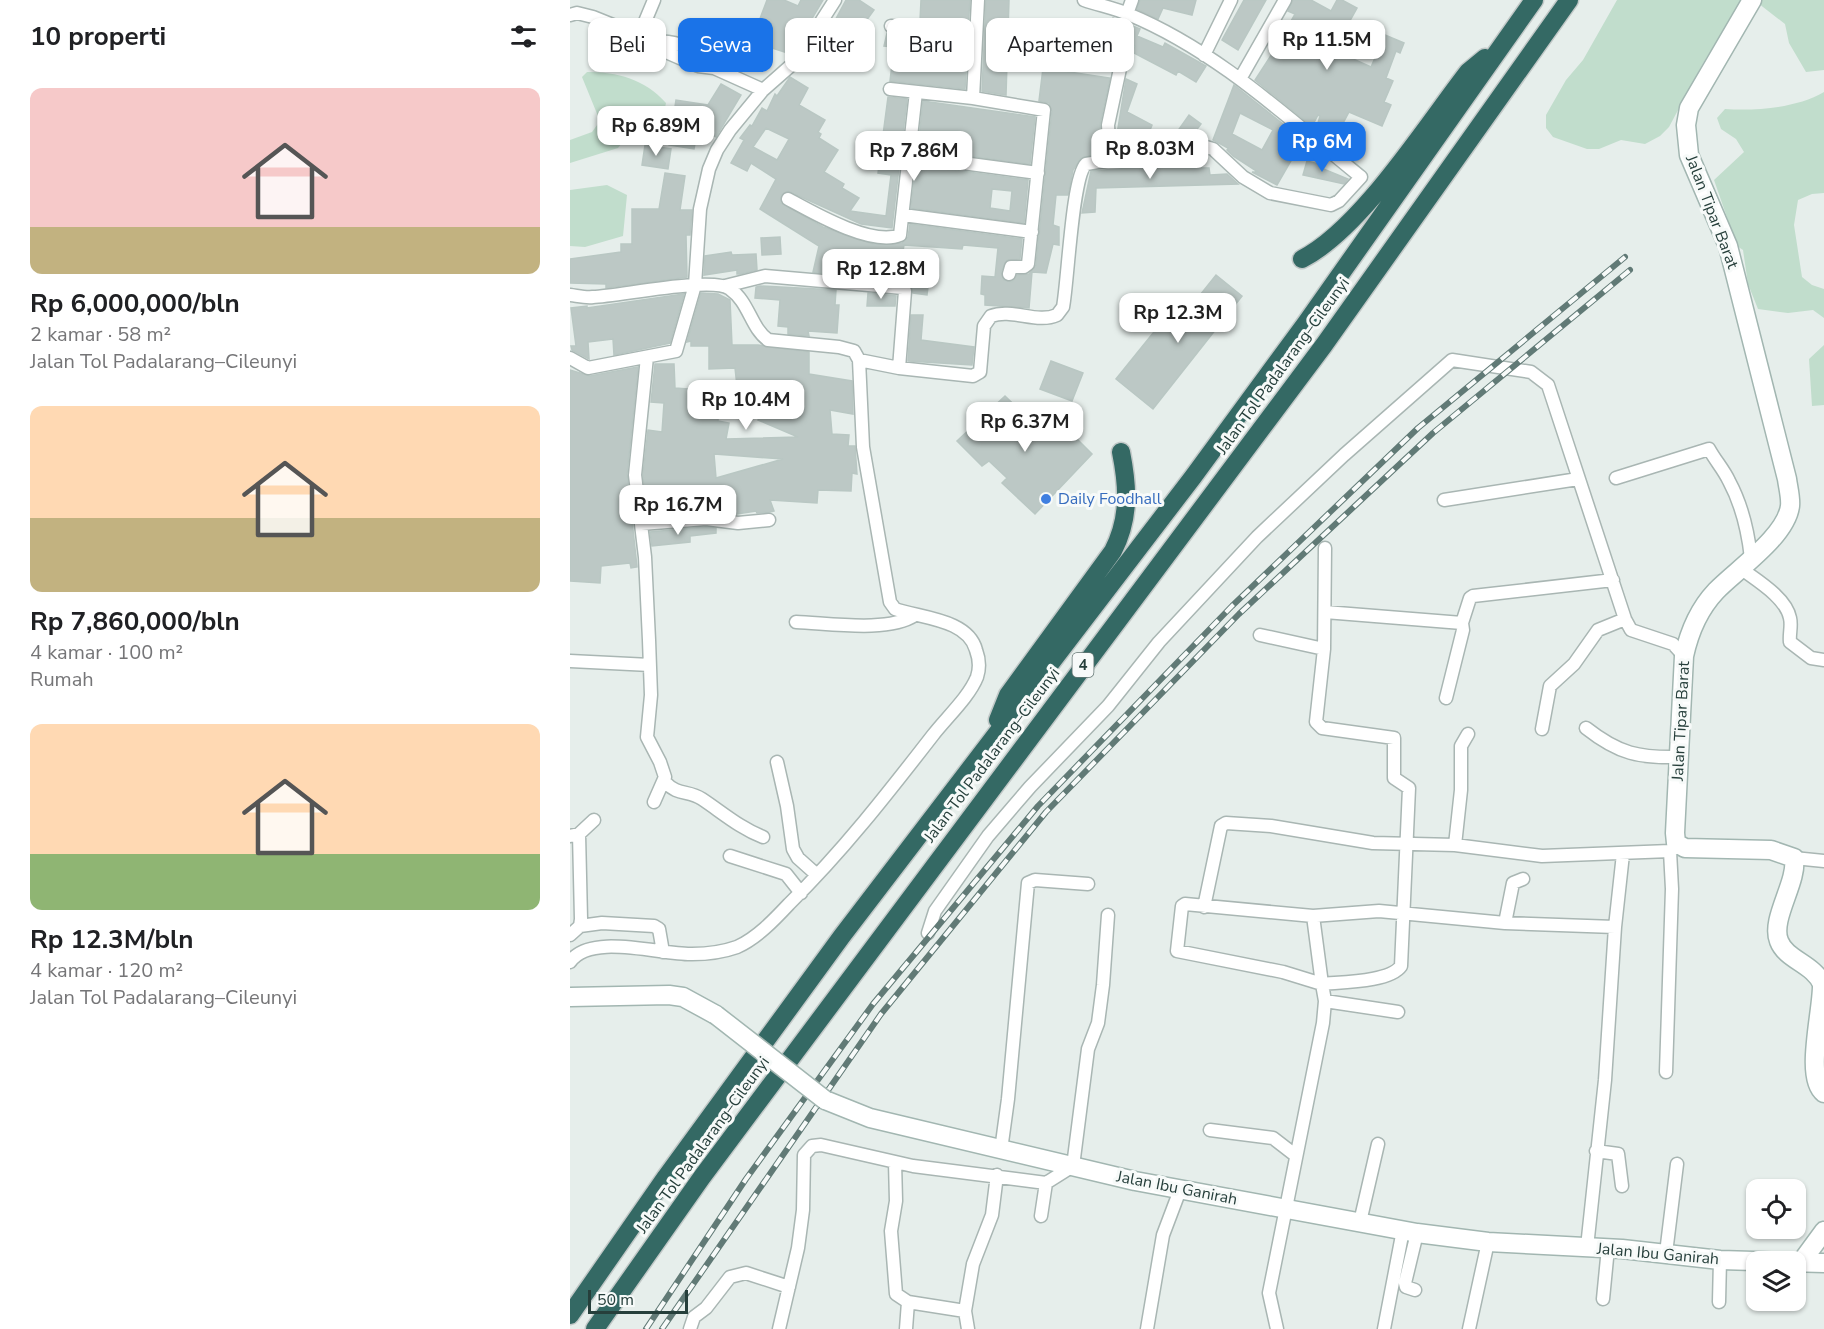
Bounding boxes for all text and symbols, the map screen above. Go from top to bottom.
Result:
chip: Beli [588,18,666,72]
chip: Sewa [678,18,773,72]
chip: Filter [785,18,875,72]
chip: Baru [887,18,974,72]
chip: Apartemen [986,18,1134,72]
text: 10 properti [30,19,166,54]
icon: filters [507,20,540,53]
pin: Rp 11.5M [1265,20,1389,71]
text: Rp 11.5M [1282,26,1372,53]
pin: Rp 6.89M [594,106,718,157]
text: Rp 6.89M [611,112,701,139]
pin: Rp 6M [1280,122,1364,173]
icon: home [231,127,339,235]
text: Rp 6M [1292,128,1352,155]
pin: Rp 8.03M [1088,129,1212,180]
pin: Rp 7.86M [852,131,976,182]
text: Rp 8.03M [1105,135,1195,162]
text: Rp 7.86M [869,137,959,164]
street label: Jalan Tipar Barat [1680,151,1744,272]
pin: Rp 12.8M [819,249,943,300]
text: Rp 12.8M [836,255,926,282]
street label: Jalan Tol Padalarang–Cileunyi [1211,273,1355,460]
text: Rp 6,000,000/bln [30,286,240,321]
pin: Rp 12.3M [1116,293,1240,344]
text: Rp 12.3M [1133,299,1223,326]
text: 2 kamar · 58 m² [30,321,171,348]
text: Jalan Tol Padalarang–Cileunyi [30,348,297,375]
pin: Rp 10.4M [684,380,808,431]
text: Rp 10.4M [701,386,791,413]
pin: Rp 6.37M [963,402,1087,453]
text: Rp 6.37M [980,408,1070,435]
icon: home [231,445,339,553]
pin: Rp 16.7M [616,485,740,536]
place label: Daily Foodhall [1058,488,1162,510]
text: Rp 16.7M [633,491,723,518]
marker: Daily Foodhall [1039,492,1053,506]
text: Rp 7,860,000/bln [30,604,240,639]
text: 4 kamar · 100 m² [30,639,183,666]
road number: 4 [1072,653,1094,677]
street label: Jalan Tipar Barat [1667,660,1695,783]
street label: Jalan Tol Padalarang–Cileunyi [918,663,1065,848]
text: Rumah [30,666,94,693]
icon: home [231,763,339,871]
text: Rp 12.3M/bln [30,922,194,957]
text: 4 kamar · 120 m² [30,957,183,984]
text: Jalan Tol Padalarang–Cileunyi [30,984,297,1011]
street label: Jalan Tol Padalarang–Cileunyi [631,1052,775,1239]
street label: Jalan Ibu Ganirah [1114,1165,1239,1211]
map controls [1746,1179,1806,1311]
button: locate [1746,1179,1806,1239]
street label: Jalan Ibu Ganirah [1595,1238,1720,1270]
button: layers [1746,1251,1806,1311]
scale bar [588,1287,688,1314]
text: 50 m [597,1289,634,1311]

